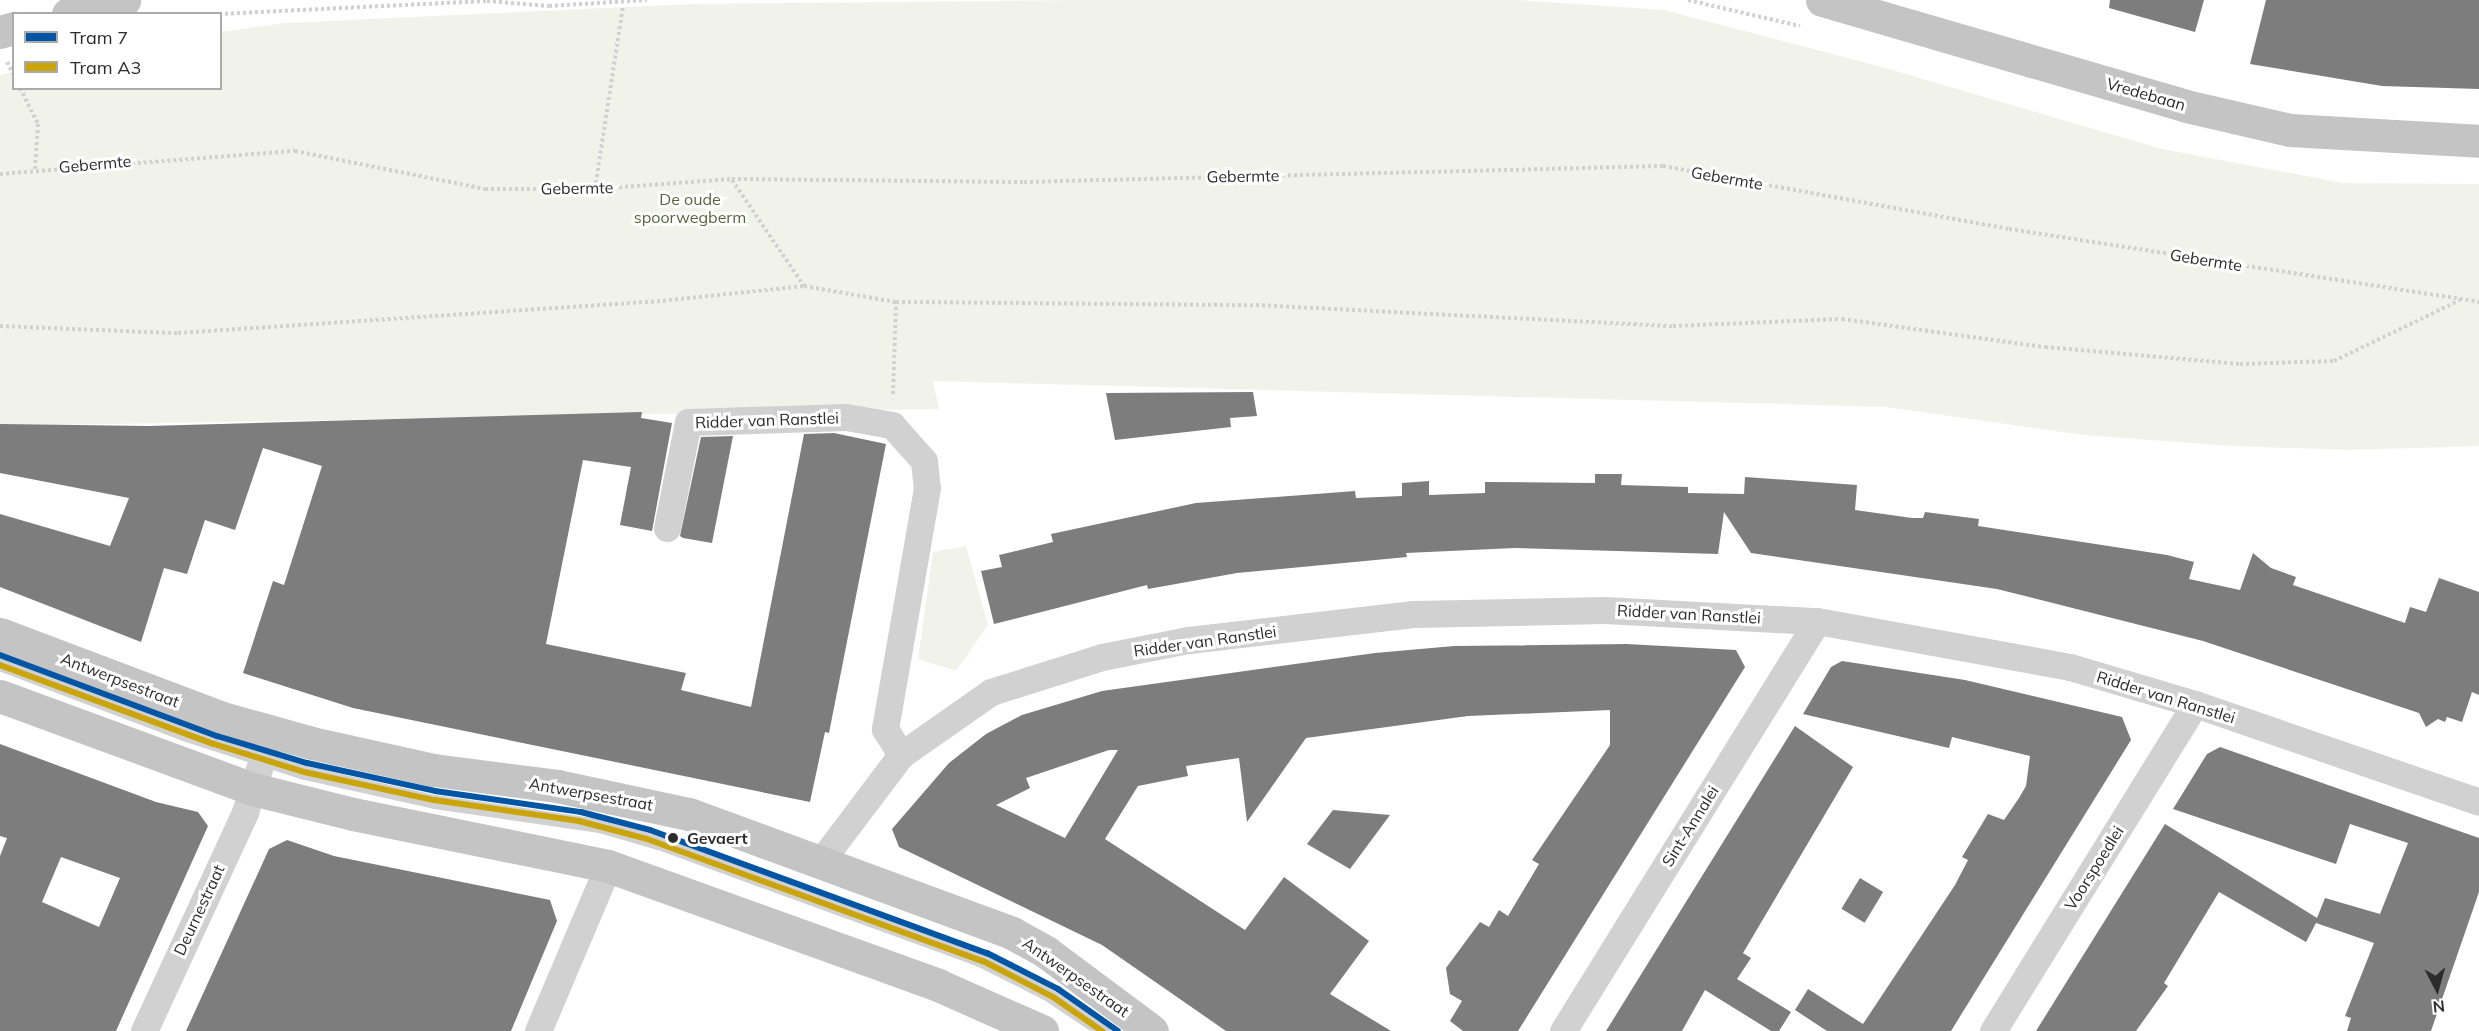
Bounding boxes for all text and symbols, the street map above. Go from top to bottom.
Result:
legend [12,12,222,90]
text: Tram 7 [70,26,128,49]
text: Tram A3 [70,56,141,79]
street label: Vredebaan [2104,74,2188,114]
street label: Gebermte [58,151,132,177]
street label: Gebermte [1689,162,1765,194]
street label: Gebermte [1206,166,1280,186]
street label: Gebermte [540,178,614,198]
park label: De oude spoorwegberm [634,189,746,227]
street label: Gebermte [2169,245,2243,275]
street label: Ridder van Ranstlei [695,408,839,432]
street label: Ridder van Ranstlei [1617,601,1761,627]
street label: Ridder van Ranstlei [1132,621,1278,661]
street label: Antwerpsestraat [58,649,182,711]
street label: Ridder van Ranstlei [2094,667,2238,727]
street label: Antwerpsestraat [528,774,654,814]
street label: Sint-Annalei [1658,782,1722,870]
street label: Voorspoedlei [2061,822,2127,914]
place label: Gevaert [687,828,748,848]
marker: Gevaert [664,829,682,847]
street label: Deurnestraat [170,862,228,958]
street label: Antwerpsestraat [1019,933,1133,1021]
north arrow [2407,959,2467,1019]
text: N [2432,996,2446,1017]

